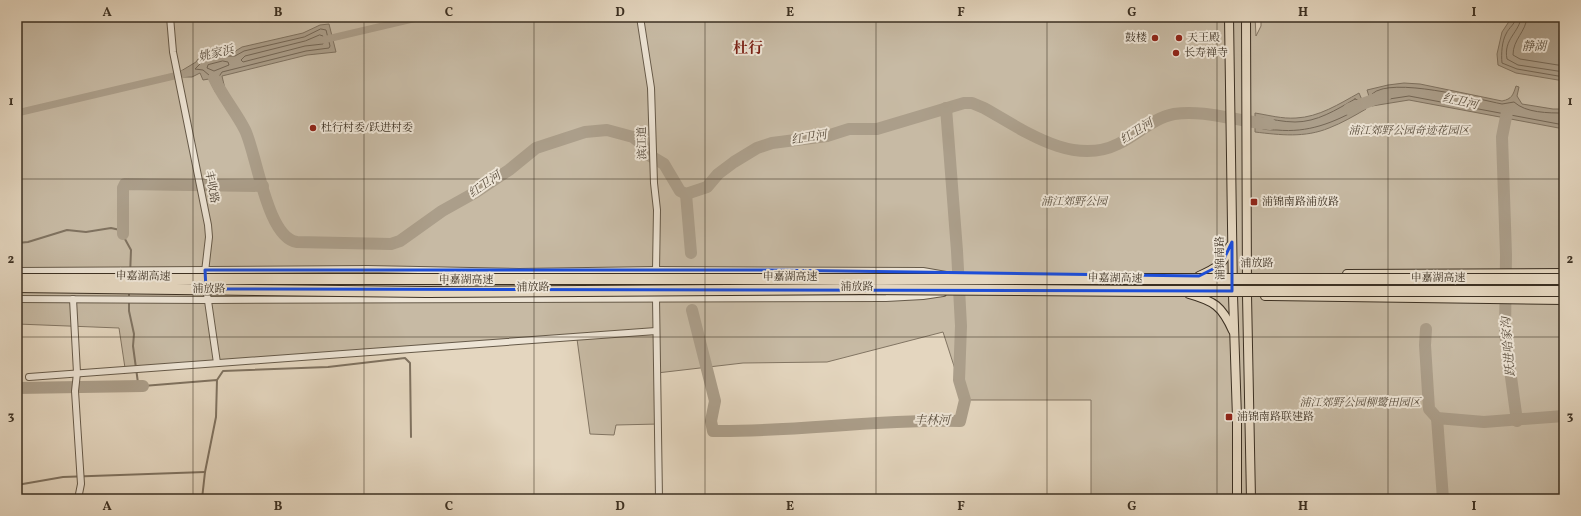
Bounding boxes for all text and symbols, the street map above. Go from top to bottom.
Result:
text: A [102,4,112,22]
text: B [274,4,283,22]
text: C [445,4,453,22]
text: D [615,4,625,22]
text: E [786,4,794,22]
text: F [957,4,965,22]
text: G [1127,4,1137,22]
text: H [1298,4,1308,22]
text: I [1472,4,1477,22]
place label: 鼓楼 [1125,31,1147,46]
place label: 天王殿 [1187,31,1220,46]
marker: 鼓楼 [1150,33,1160,43]
marker: 天王殿 [1174,33,1184,43]
district label: 杜行 [733,39,763,60]
water label: 静湖 [1522,39,1548,55]
water label: 姚家浜 [197,42,236,66]
place label: 长寿禅寺 [1184,46,1228,61]
marker: 长寿禅寺 [1171,48,1181,58]
water label: 红卫河 [1441,90,1481,114]
text: 1 [8,93,14,111]
text: 1 [1567,93,1573,111]
water label: 红卫河 [1117,115,1158,148]
place label: 杜行村委/跃进村委 [321,121,413,136]
marker: 杜行村委/跃进村委 [308,123,318,133]
park label: 浦江郊野公园奇迹花园区 [1349,124,1471,139]
street label: 滨江道 [635,126,651,160]
water label: 红卫河 [790,127,830,149]
water label: 红卫河 [466,167,506,202]
street label: 丰收路 [200,169,222,205]
park label: 浦江郊野公园 [1041,195,1109,210]
place label: 浦锦南路浦放路 [1262,195,1339,210]
marker: 浦锦南路浦放路 [1249,197,1259,207]
street label: 浦锦南路 [1213,236,1229,280]
text: 2 [8,251,15,269]
text: 2 [1567,251,1574,269]
street label: 浦放路 [1240,256,1274,272]
street label: 申嘉湖高速 [115,269,171,285]
street label: 申嘉湖高速 [763,270,818,285]
street label: 申嘉湖高速 [1087,271,1143,287]
street label: 申嘉湖高速 [1411,271,1466,286]
street label: 申嘉湖高速 [439,273,494,288]
street label: 浦放路 [516,280,550,296]
street label: 浦放路 [841,280,874,295]
street label: 浦放路 [193,282,226,297]
water label: 跃进哈家沟 [1498,314,1520,378]
park label: 浦江郊野公园柳鹭田园区 [1300,396,1422,411]
text: 3 [8,408,15,426]
text: 3 [1567,408,1574,426]
place label: 浦锦南路联建路 [1237,410,1314,425]
marker: 浦锦南路联建路 [1224,412,1234,422]
water label: 丰林河 [914,413,952,429]
text: A [102,498,112,516]
text: B [274,498,283,516]
text: C [445,498,453,516]
text: D [615,498,625,516]
text: E [786,498,794,516]
text: F [957,498,965,516]
text: G [1127,498,1137,516]
text: H [1298,498,1308,516]
text: I [1472,498,1477,516]

